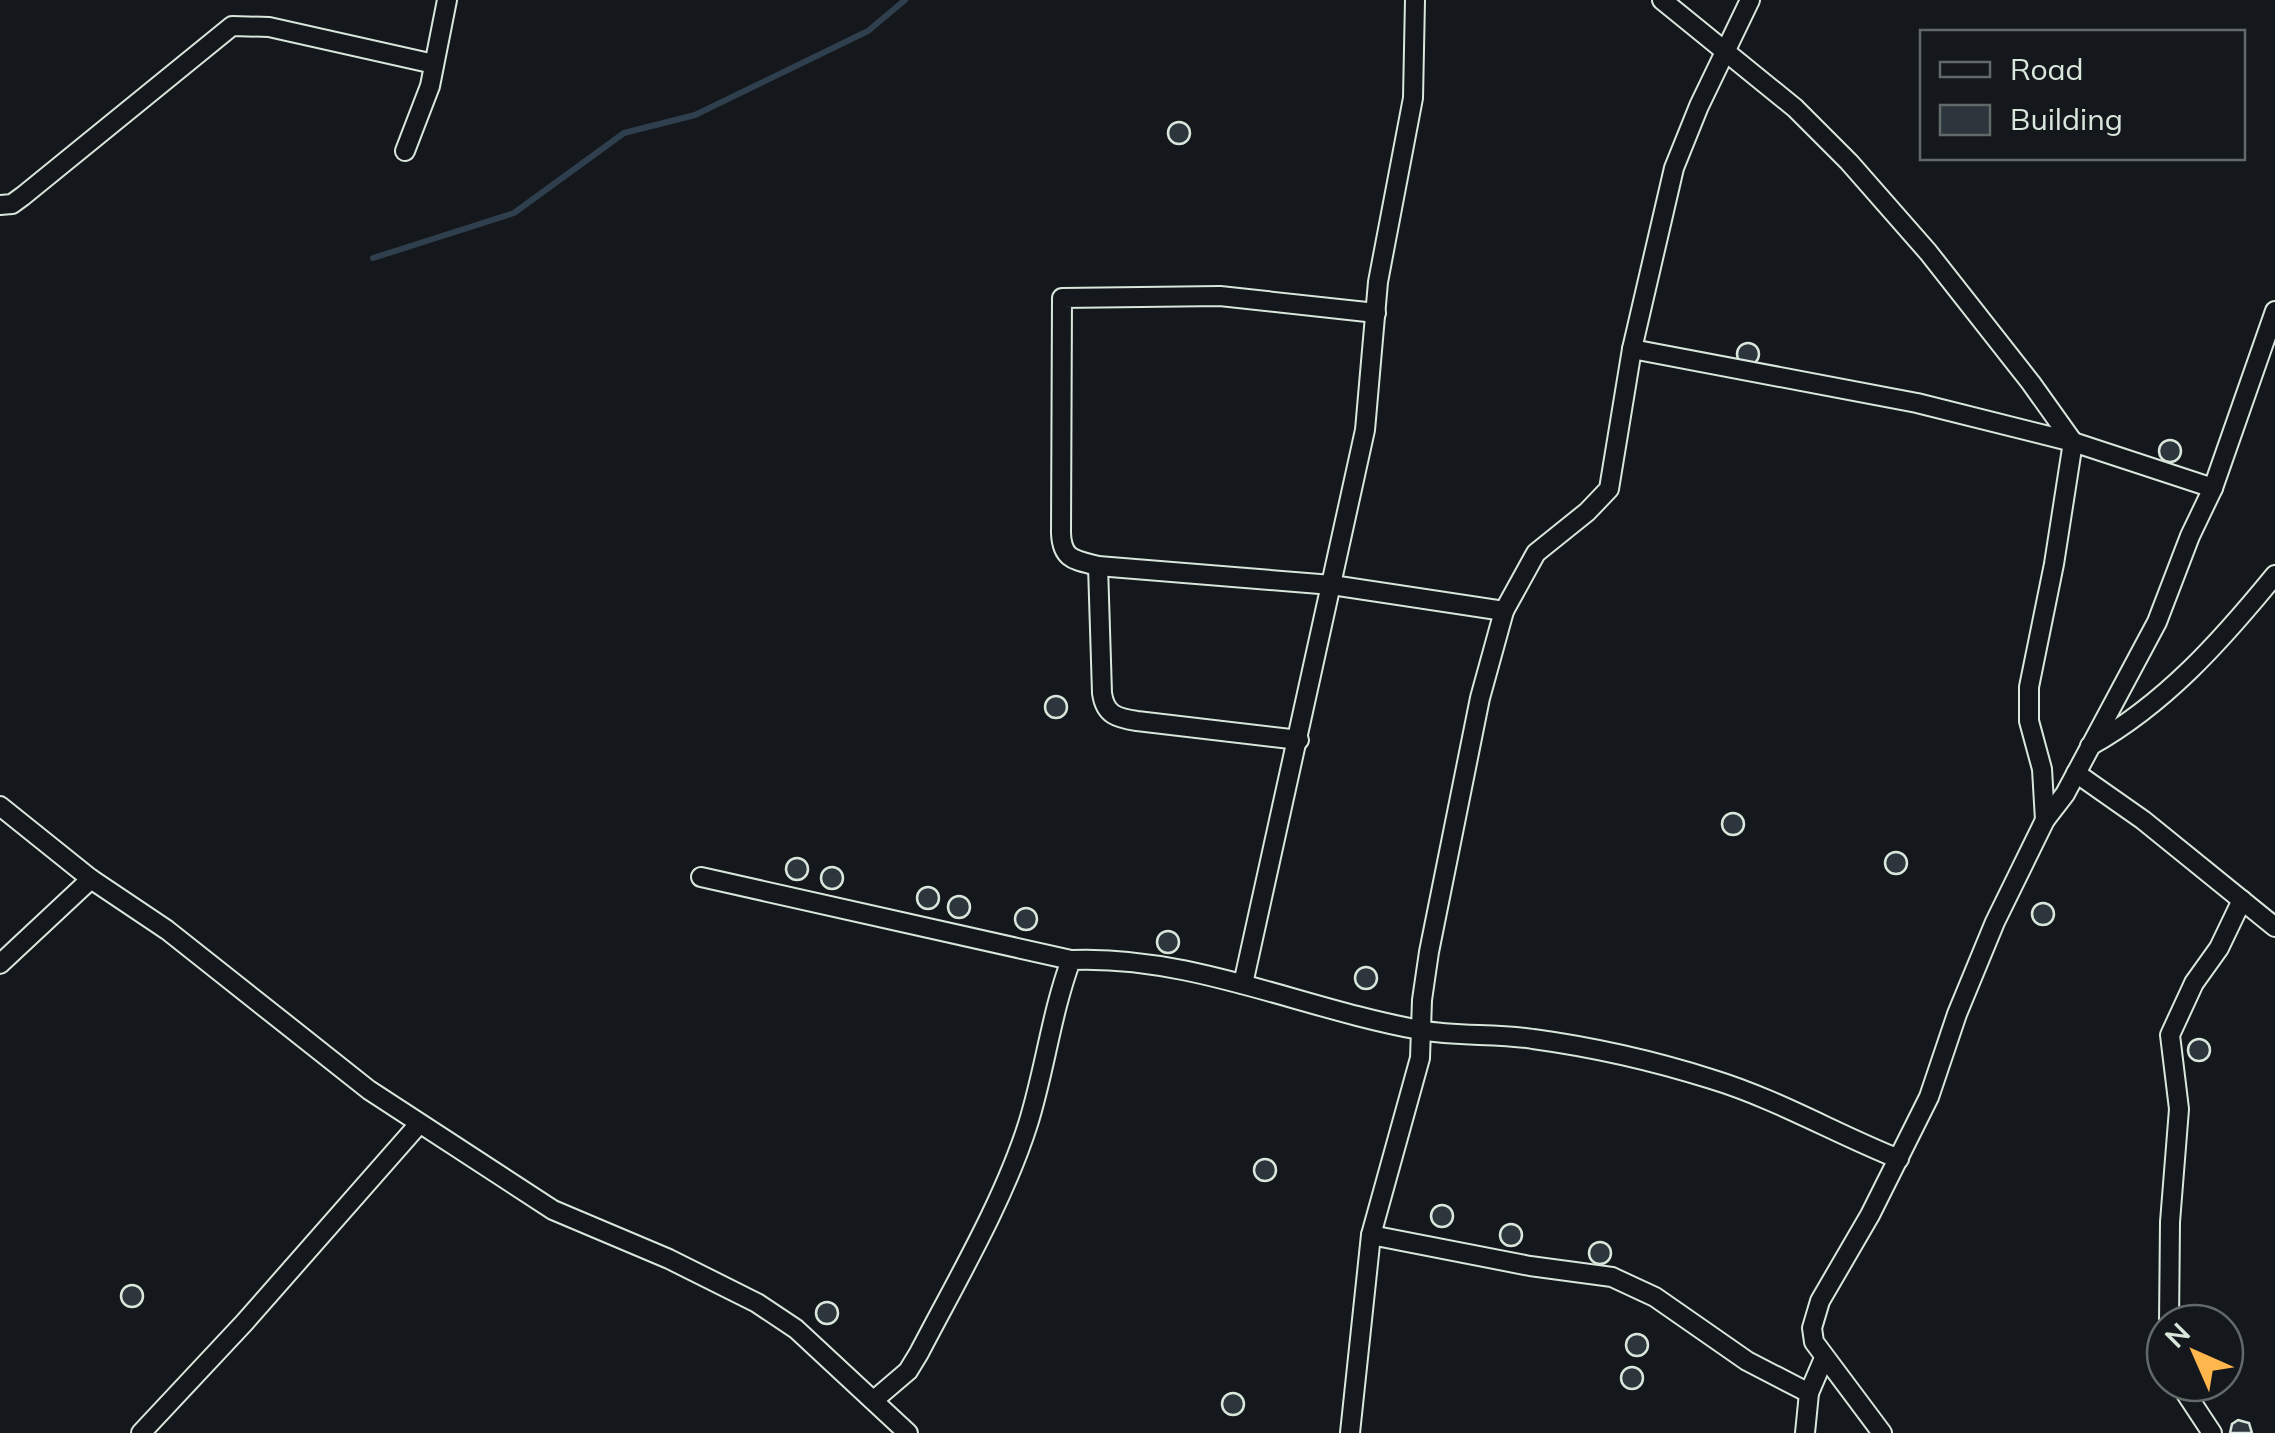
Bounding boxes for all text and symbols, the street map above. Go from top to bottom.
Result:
legend [1920,30,2245,160]
text: Road [2010,50,2084,88]
text: Building [2010,100,2123,138]
north arrow [2145,1303,2245,1403]
text: N [2157,1315,2197,1355]

